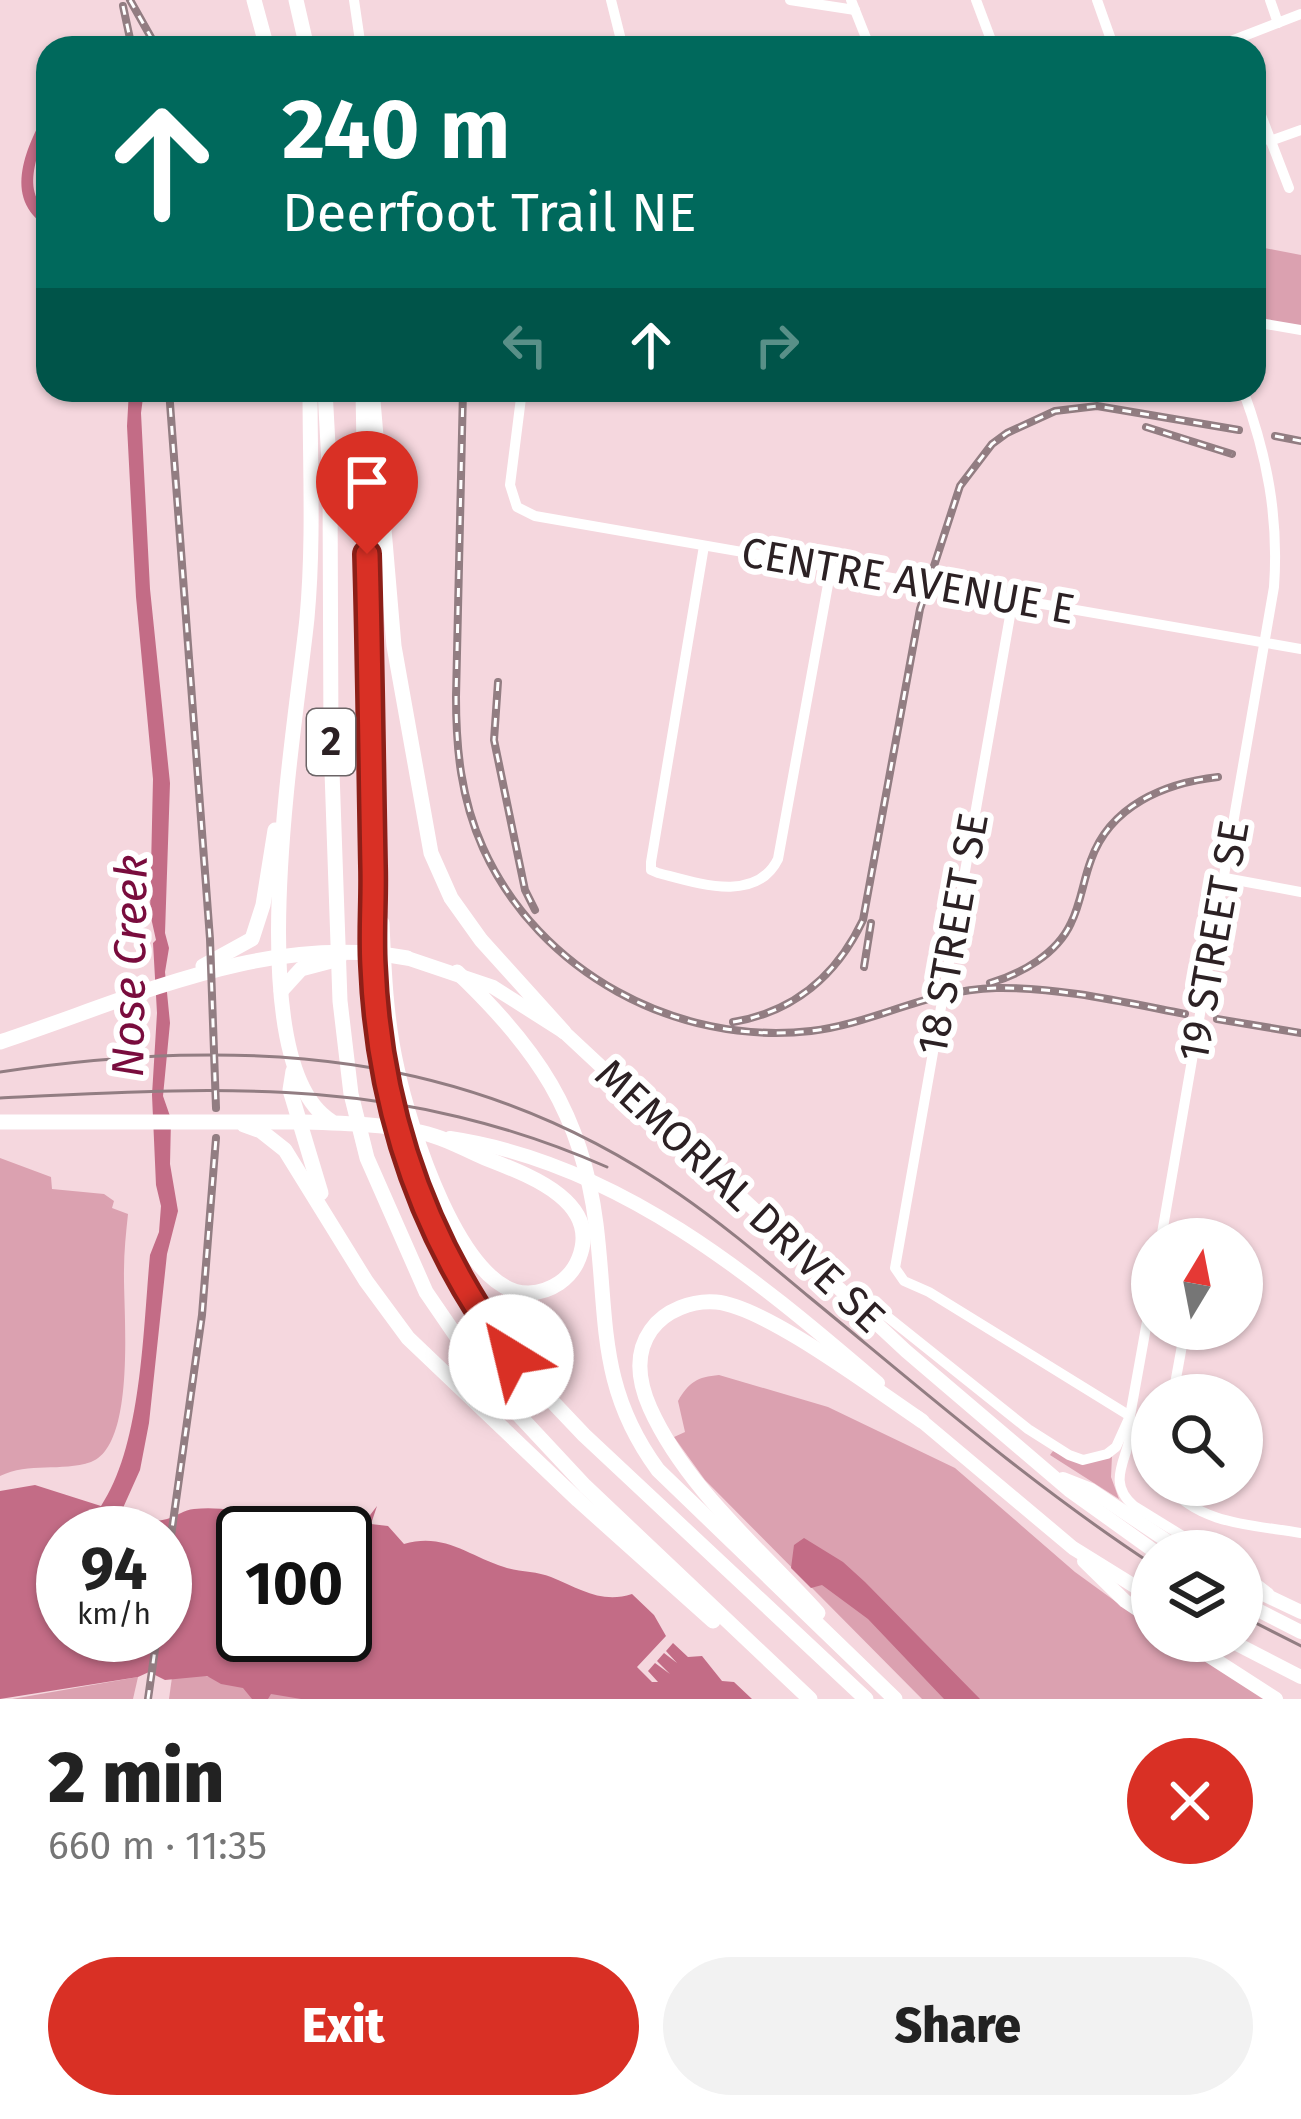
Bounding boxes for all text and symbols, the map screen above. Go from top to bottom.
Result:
text: 240 m [282,79,510,180]
icon: ahead [84,84,240,240]
text: Deerfoot Trail NE [282,181,697,245]
icon: left [492,312,558,378]
icon: ahead [618,312,684,378]
icon: right [744,312,810,378]
pin [316,431,418,554]
icon: arrive [334,449,400,515]
street label: CENTRE AVENUE E [738,527,1078,635]
road number: 2 [307,709,355,775]
street label: 18 STREET SE [907,809,999,1059]
street label: 19 STREET SE [1168,817,1260,1065]
water label: Nose Creek [101,854,159,1078]
street label: MEMORIAL DRIVE SE [585,1049,895,1343]
north arrow [1131,1218,1263,1350]
map controls [1131,1218,1263,1662]
position arrow [448,1294,574,1420]
button: search [1131,1374,1263,1506]
speed limit sign: 100 [216,1506,372,1662]
button: layers [1131,1530,1263,1662]
text: 94 [81,1533,147,1605]
text: km/h [77,1596,151,1632]
text: 2 min [48,1735,224,1821]
button: close [1127,1738,1253,1864]
text: 660 m · 11:35 [48,1823,267,1869]
button: Exit [48,1957,639,2095]
button: Share [663,1957,1253,2095]

